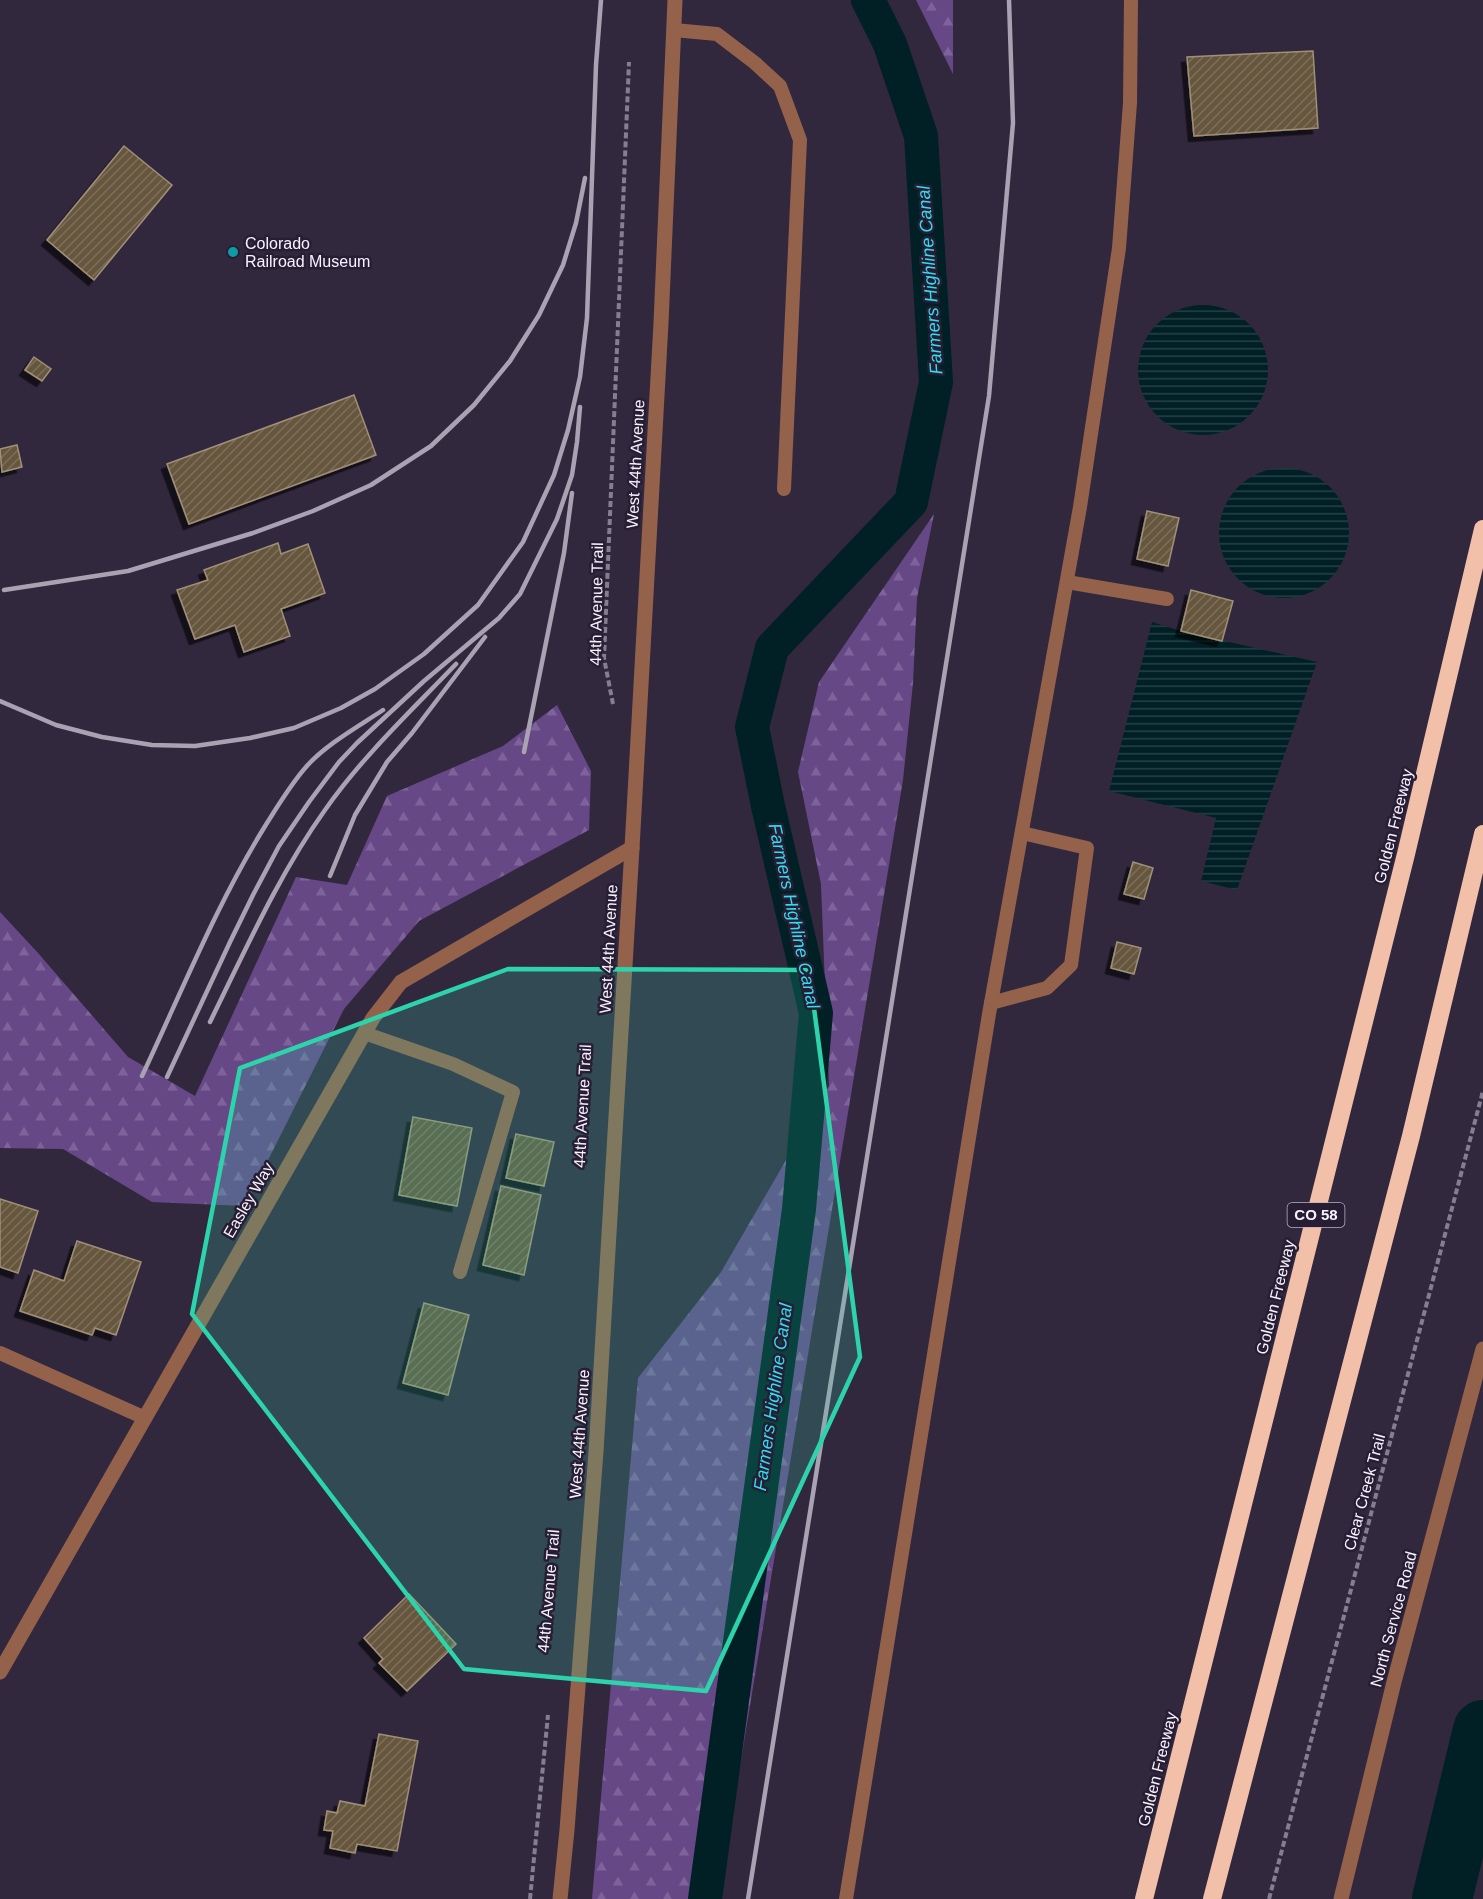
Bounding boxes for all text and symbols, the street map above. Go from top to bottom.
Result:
water label: Farmers Highline Canal [913,184,947,375]
place label: Colorado Railroad Museum [245,235,370,270]
marker: Colorado Railroad Museum [226,245,240,259]
street label: West 44th Avenue [624,399,647,529]
street label: 44th Avenue Trail [587,542,606,666]
street label: Golden Freeway [1371,767,1416,885]
water label: Farmers Highline Canal [765,821,824,1012]
street label: West 44th Avenue [597,884,620,1014]
street label: 44th Avenue Trail [571,1044,594,1168]
street label: Easley Way [220,1160,277,1241]
road number: CO 58 [1288,1203,1344,1227]
street label: Golden Freeway [1253,1238,1298,1356]
water label: Farmers Highline Canal [750,1301,796,1492]
street label: West 44th Avenue [567,1369,592,1499]
street label: Clear Creek Trail [1341,1432,1388,1552]
street label: 44th Avenue Trail [535,1529,562,1653]
street label: North Service Road [1367,1549,1420,1689]
street label: Golden Freeway [1135,1710,1180,1828]

